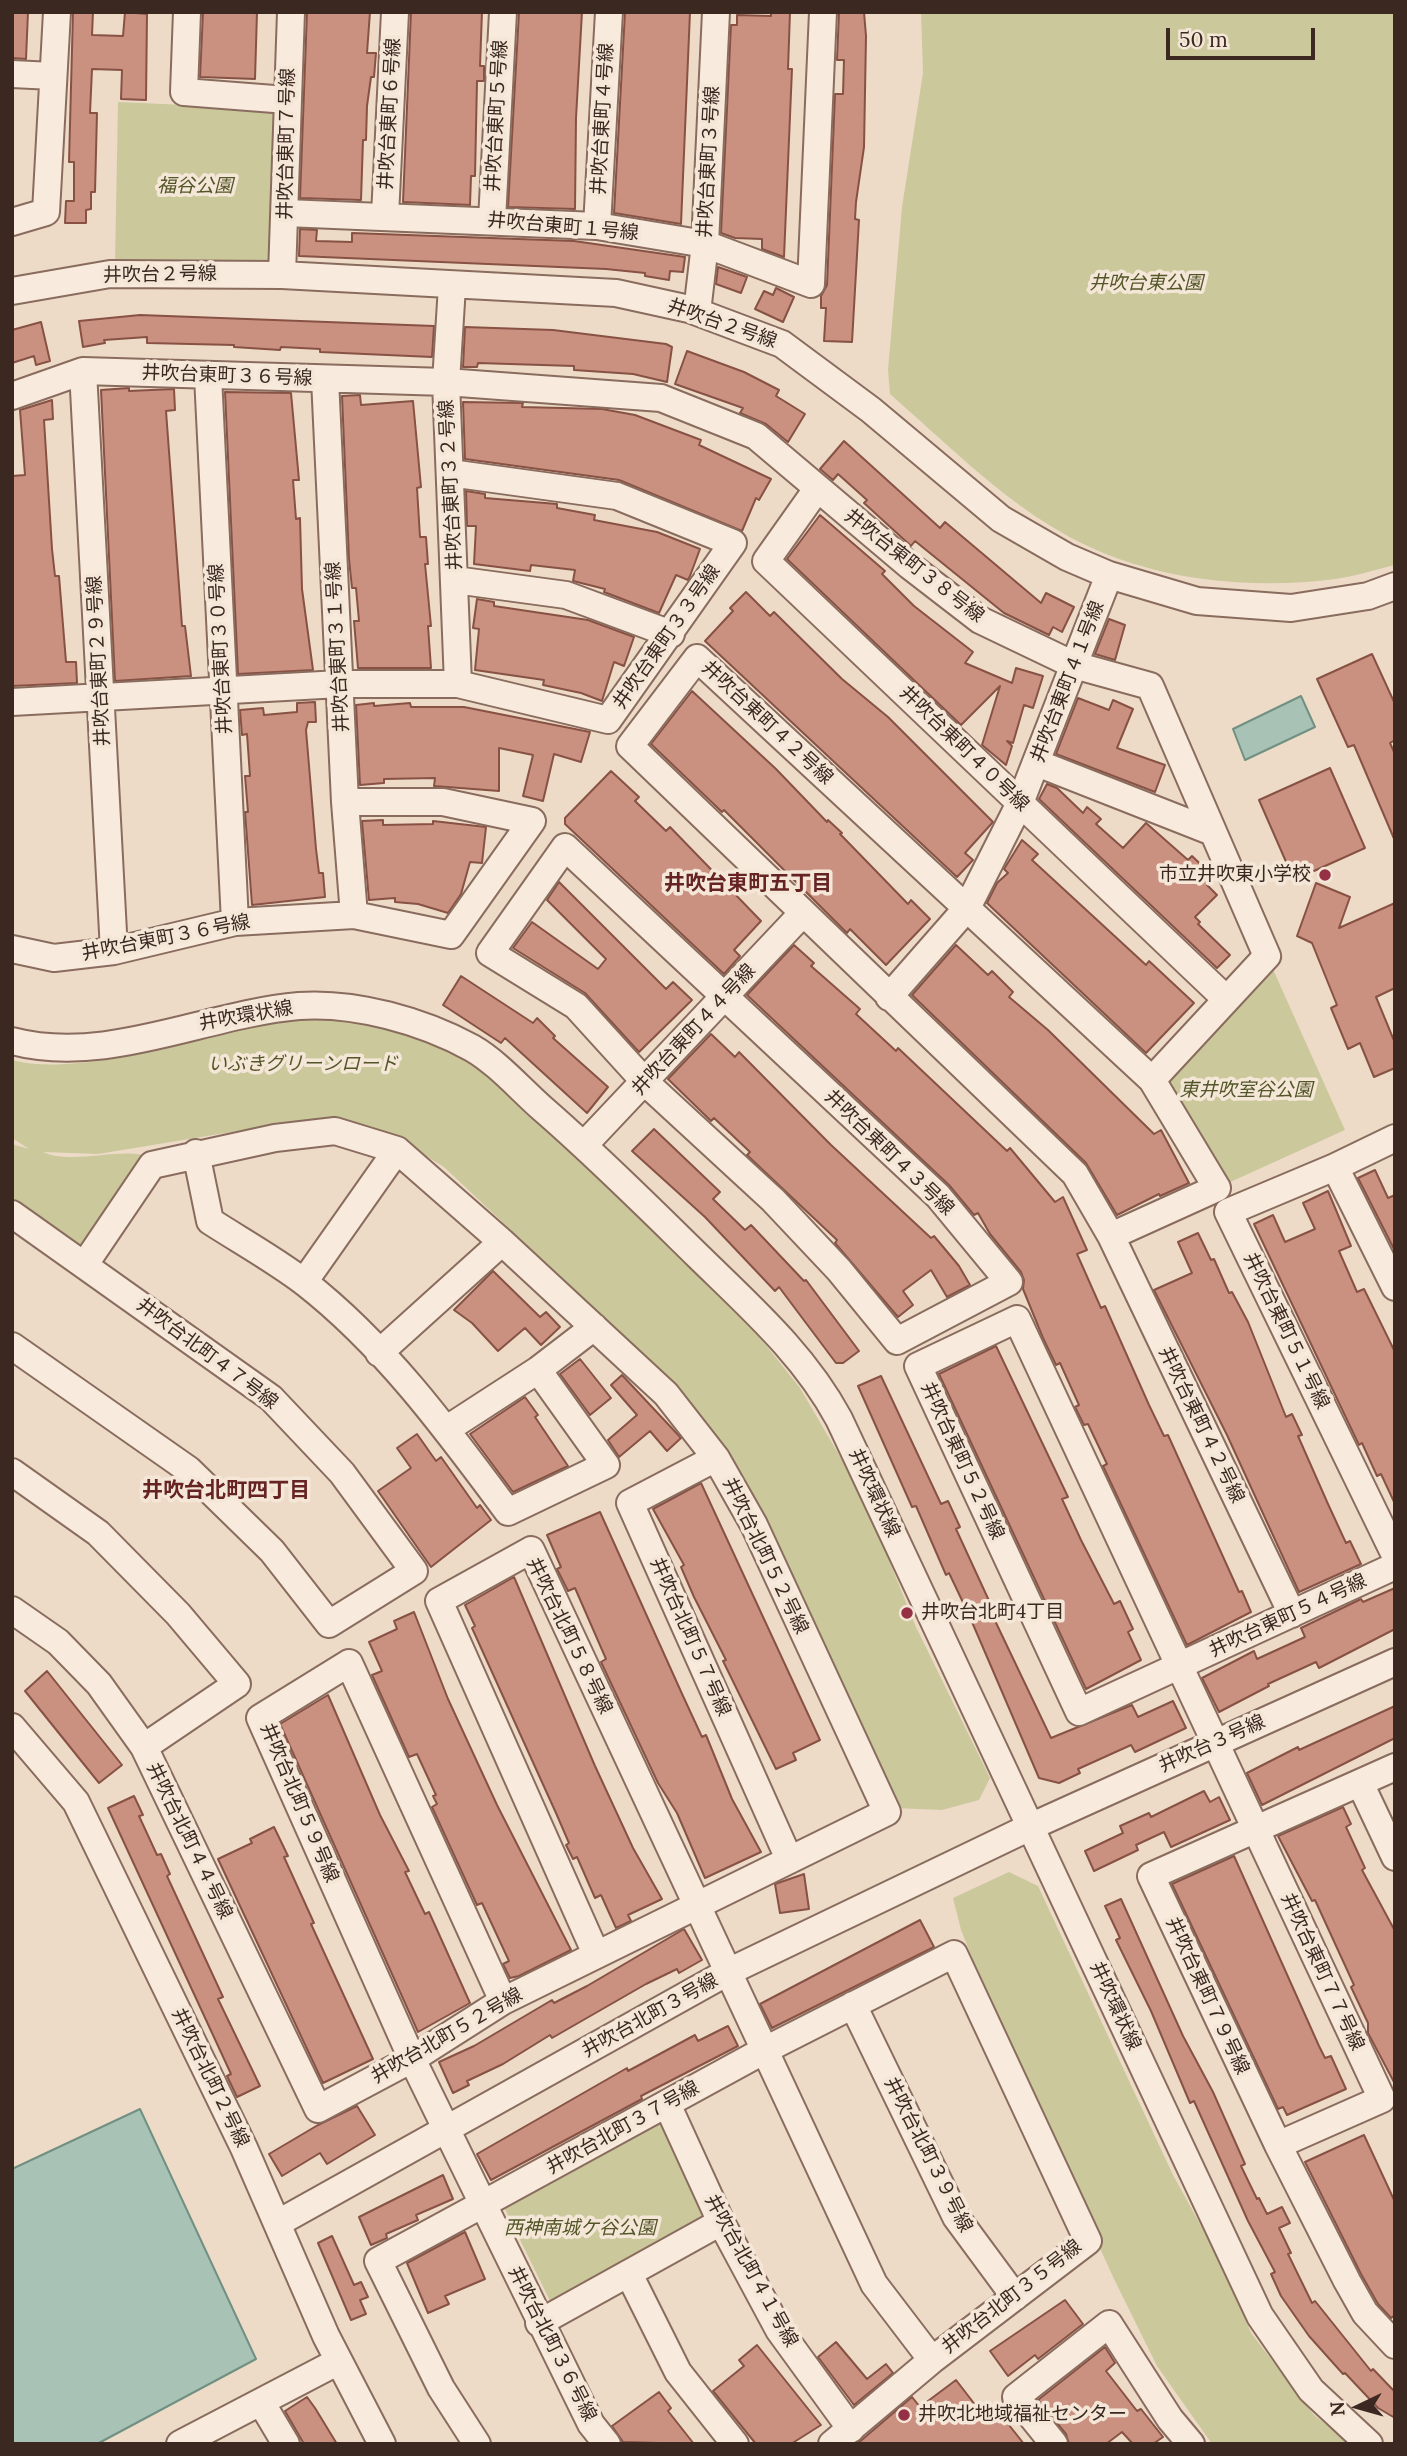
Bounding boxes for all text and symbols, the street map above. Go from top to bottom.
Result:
scale bar [1169,14,1318,58]
text: 50 m [1179,26,1228,53]
street label: 井吹台東町６号線 [375,38,405,190]
street label: 井吹台東町５号線 [482,40,512,192]
street label: 井吹台東町４号線 [588,43,618,195]
street label: 井吹台東町７号線 [274,68,300,220]
street label: 井吹台東町３号線 [694,86,724,238]
park label: 福谷公園 [157,176,233,198]
street label: 井吹台東町１号線 [486,209,640,245]
street label: 井吹台２号線 [103,263,217,287]
park label: 井吹台東公園 [1089,273,1203,295]
street label: 井吹台２号線 [664,295,780,353]
street label: 井吹台東町３６号線 [141,362,313,390]
street label: 井吹台東町３２号線 [435,399,467,571]
street label: 井吹台東町３８号線 [840,504,988,628]
street label: 井吹台東町３３号線 [609,560,725,714]
street label: 井吹台東町３１号線 [322,561,354,733]
street label: 井吹台東町３０号線 [205,563,237,735]
street label: 井吹台東町２９号線 [83,575,115,747]
street label: 井吹台東町４１号線 [1027,598,1109,766]
street label: 井吹台東町４２号線 [697,656,837,790]
street label: 井吹台東町４０号線 [895,681,1033,817]
place label: 市立井吹東小学校 [1159,864,1311,886]
marker: 市立井吹東小学校 [1317,867,1333,883]
district label: 井吹台東町五丁目 [664,871,832,897]
street label: 井吹台東町３６号線 [80,910,252,966]
street label: 井吹台東町４４号線 [627,960,761,1100]
street label: 井吹環状線 [197,997,295,1035]
park label: いぶきグリーンロード [208,1054,398,1076]
park label: 東井吹室谷公園 [1180,1080,1312,1102]
street label: 井吹台東町４３号線 [820,1085,958,1221]
street label: 井吹台東町５１号線 [1238,1249,1334,1413]
street label: 井吹台北町４７号線 [132,1293,282,1415]
street label: 井吹台東町４２号線 [1153,1343,1249,1507]
street label: 井吹台東町５２号線 [916,1379,1008,1543]
street label: 井吹環状線 [844,1445,904,1541]
street label: 井吹台北町５２号線 [717,1474,813,1638]
district label: 井吹台北町四丁目 [142,1478,310,1504]
street label: 井吹台北町５８号線 [521,1554,617,1718]
street label: 井吹台北町５７号線 [645,1554,735,1720]
street label: 井吹台東町５４号線 [1206,1570,1370,1662]
place label: 井吹台北町4丁目 [921,1602,1064,1624]
marker: 井吹台北町4丁目 [899,1605,915,1621]
street label: 井吹台３号線 [1155,1710,1269,1778]
street label: 井吹台北町５９号線 [255,1720,343,1886]
street label: 井吹台北町４４号線 [141,1759,237,1923]
street label: 井吹台東町７７号線 [1276,1890,1368,2054]
street label: 井吹台東町７９号線 [1161,1914,1253,2078]
street label: 井吹環状線 [1085,1958,1145,2054]
street label: 井吹台北町３号線 [578,1969,722,2063]
street label: 井吹台北町５２号線 [367,1983,527,2089]
street label: 井吹台北町２号線 [166,2005,254,2151]
street label: 井吹台北町３９号線 [879,2074,977,2236]
street label: 井吹台北町３７号線 [543,2077,703,2179]
street label: 井吹台北町４１号線 [700,2191,802,2351]
park label: 西神南城ケ谷公園 [504,2218,656,2240]
street label: 井吹台北町３５号線 [938,2235,1086,2359]
street label: 井吹台北町３６号線 [503,2263,601,2425]
north arrow [1323,2372,1393,2442]
text: N [1324,2400,1350,2417]
place label: 井吹北地域福祉センター [918,2404,1127,2426]
marker: 井吹北地域福祉センター [896,2407,912,2423]

